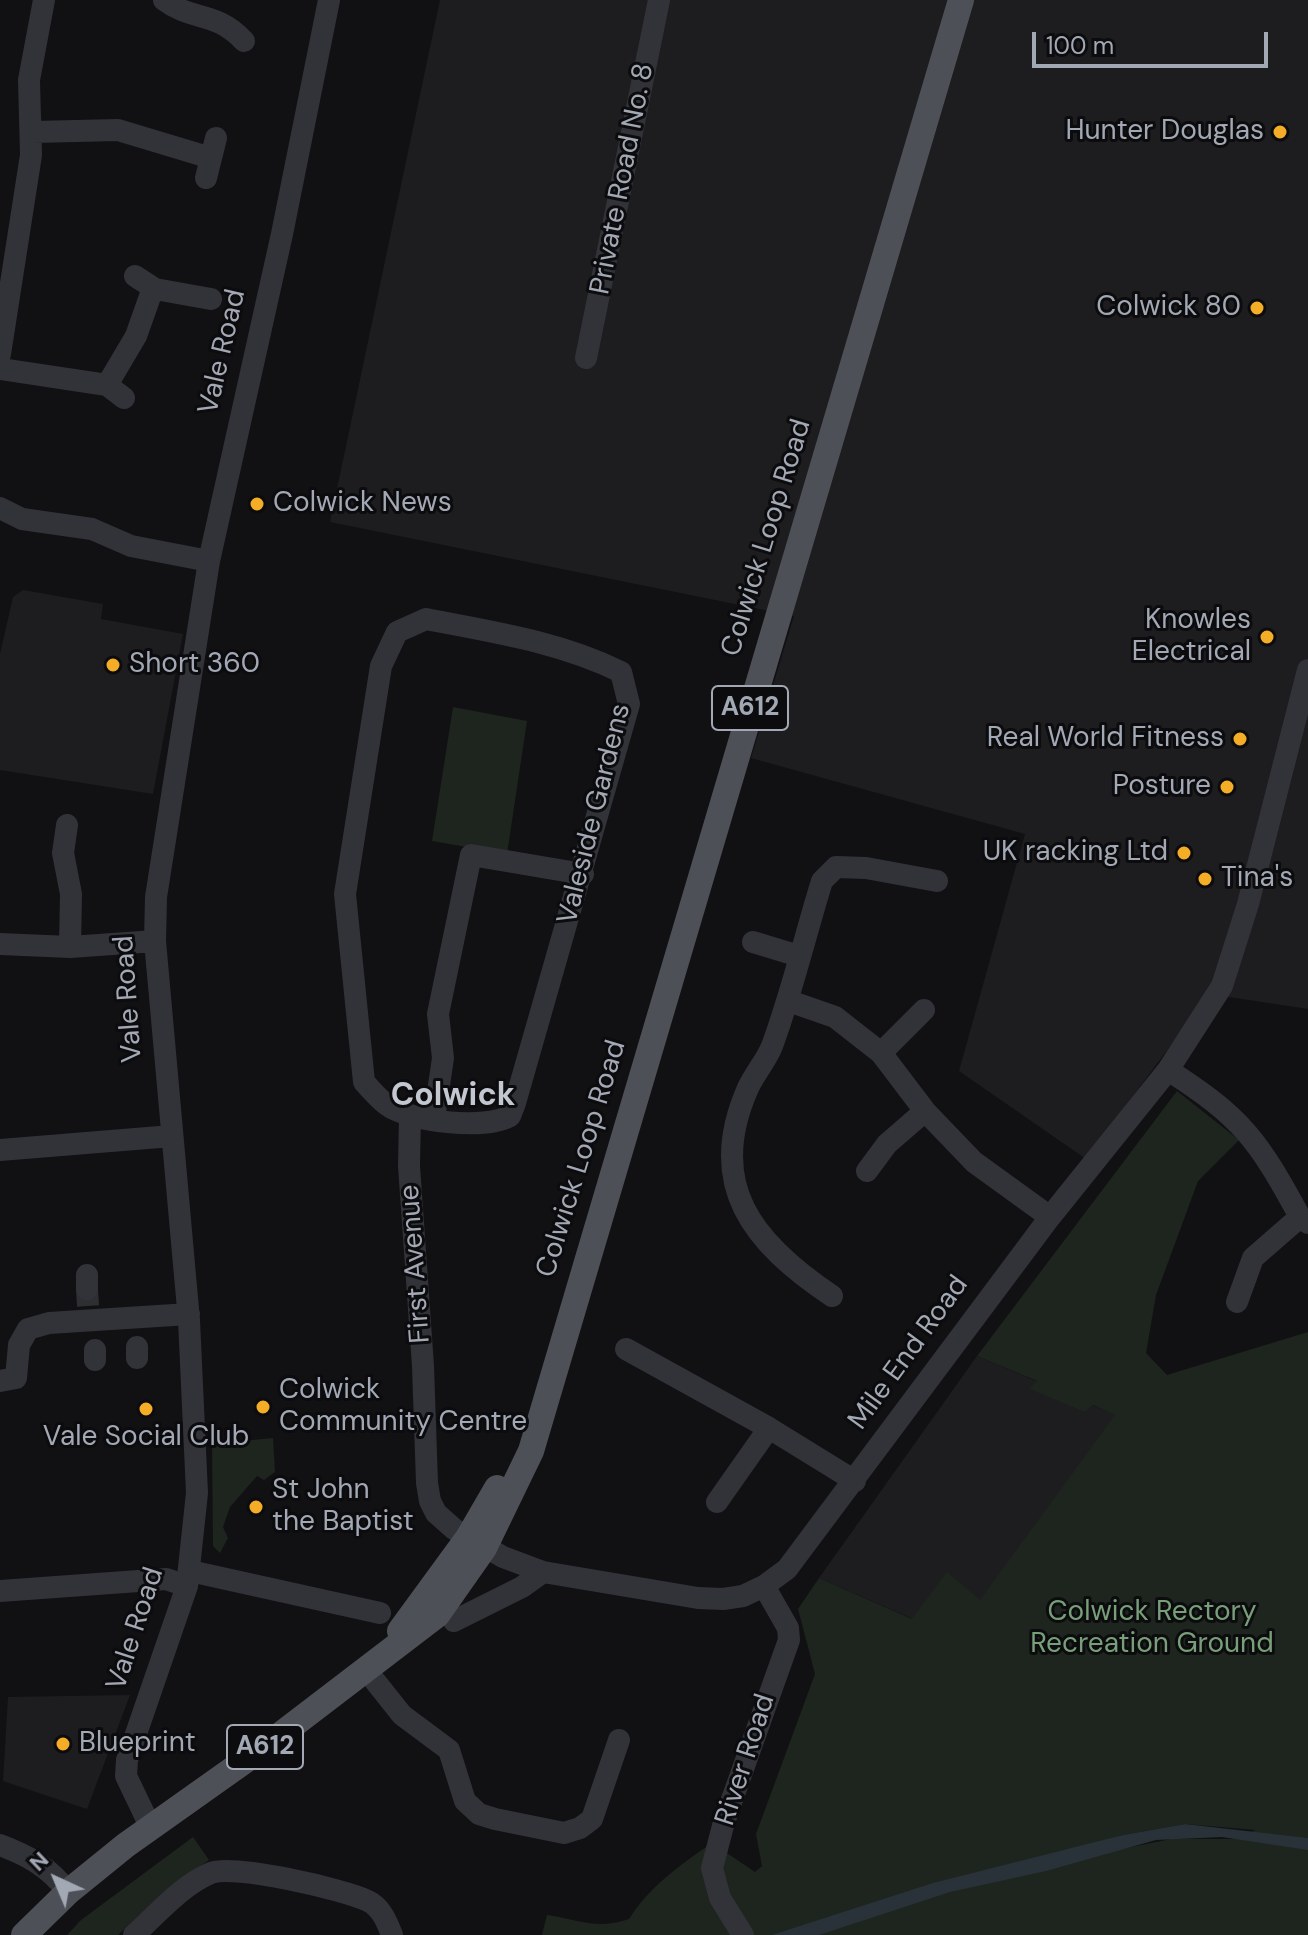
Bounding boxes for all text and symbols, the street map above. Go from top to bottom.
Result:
scale bar [1036,16,1272,66]
text: 100 m [1046,30,1114,61]
street label: Private Road No. 8 [584,61,662,297]
place label: Hunter Douglas [1065,115,1264,149]
marker: Hunter Douglas [1271,123,1289,141]
street label: Vale Road [192,286,254,418]
place label: Colwick 80 [1096,291,1241,325]
marker: Colwick 80 [1248,299,1266,317]
street label: Colwick Loop Road [715,415,819,661]
place label: Colwick News [273,487,452,521]
marker: Colwick News [248,495,266,513]
place label: Knowles Electrical [1132,604,1251,670]
marker: Knowles Electrical [1258,628,1276,646]
place label: Short 360 [129,648,260,682]
marker: Short 360 [104,656,122,674]
road number: A612 [712,686,788,730]
street label: Valeside Gardens [551,700,639,928]
place label: Real World Fitness [987,722,1224,756]
marker: Real World Fitness [1231,730,1249,748]
place label: Posture [1113,770,1211,804]
marker: Posture [1218,778,1236,796]
place label: UK racking Ltd [983,836,1168,870]
marker: UK racking Ltd [1175,844,1193,862]
place label: Tina's [1221,862,1293,896]
marker: Tina's [1196,870,1214,888]
street label: Vale Road [108,934,150,1064]
street label: Colwick Loop Road [530,1036,634,1282]
district label: Colwick [391,1078,515,1116]
street label: First Avenue [394,1183,438,1345]
street label: Mile End Road [842,1270,976,1436]
place label: Colwick Community Centre [279,1374,527,1440]
marker: Colwick Community Centre [254,1398,272,1416]
marker: Vale Social Club [137,1400,155,1418]
place label: Vale Social Club [43,1421,249,1455]
place label: St John the Baptist [272,1474,414,1540]
marker: St John the Baptist [247,1498,265,1516]
street label: Vale Road [100,1563,172,1695]
park label: Colwick Rectory Recreation Ground [1030,1596,1274,1662]
street label: River Road [709,1690,783,1830]
road number: A612 [227,1725,303,1769]
place label: Blueprint [79,1727,196,1761]
marker: Blueprint [54,1735,72,1753]
north arrow [16,1839,96,1919]
text: N [23,1845,55,1877]

